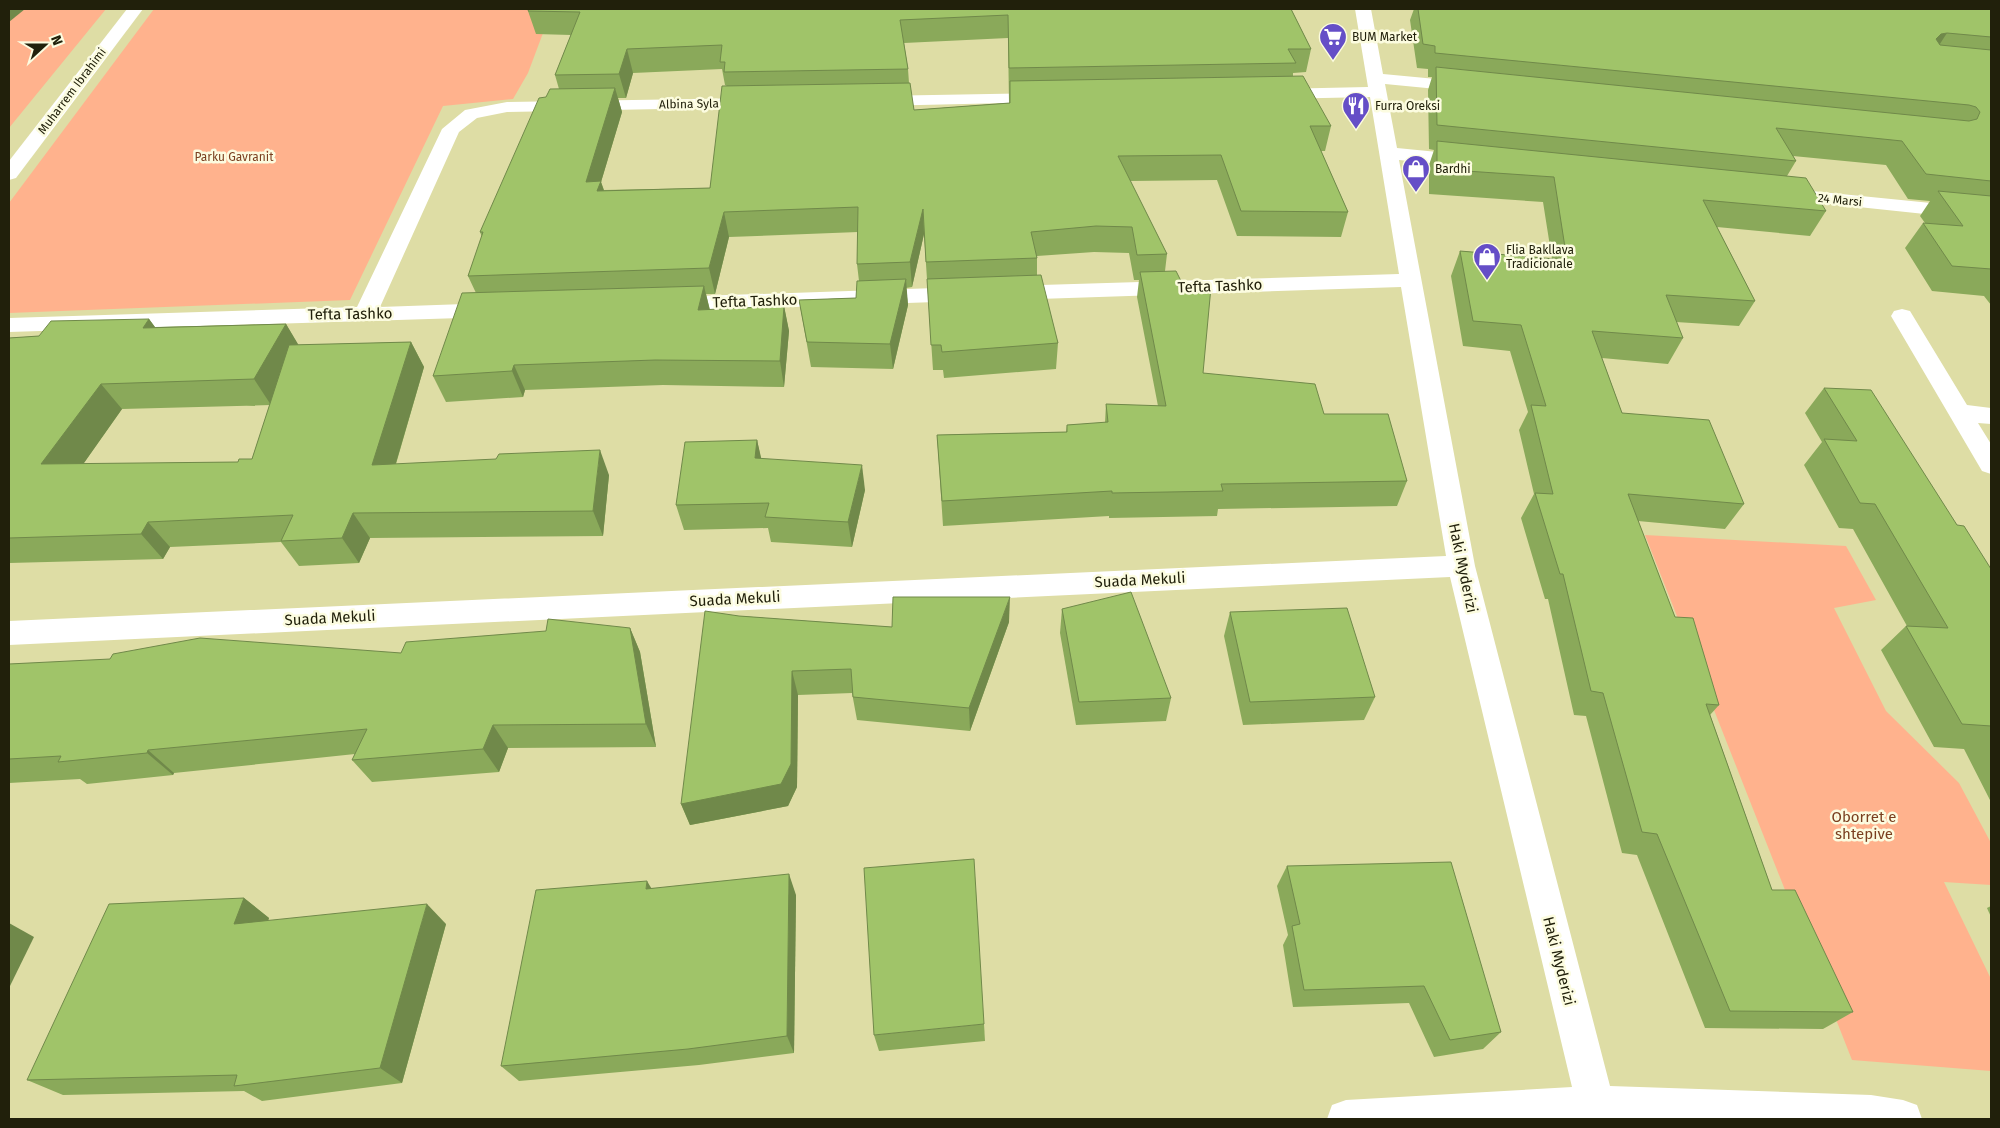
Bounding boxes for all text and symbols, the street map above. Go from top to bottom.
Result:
north arrow [20,20,70,70]
supermarket icon: BUM Market [1318,22,1348,61]
place label: BUM Market [1352,30,1418,44]
text: N [47,33,66,48]
street label: Muharrem Ibrahimi [35,45,109,137]
restaurant icon: Furra Oreksi [1341,91,1371,130]
street label: Albina Syla [659,96,719,112]
place label: Furra Oreksi [1375,99,1440,113]
park label: Parku Gavranit [194,150,274,164]
shop icon: Bardhi [1401,154,1431,193]
place label: Bardhi [1435,162,1471,176]
street label: 24 Marsi [1817,191,1863,209]
shop icon: Flia Bakllava Tradicionale [1472,242,1502,281]
place label: Flia Bakllava Tradicionale [1506,243,1574,271]
street label: Tefta Tashko [1177,276,1263,296]
street label: Tefta Tashko [712,291,798,311]
street label: Tefta Tashko [307,304,393,324]
street label: Haki Myderizi [1445,522,1481,614]
street label: Suada Mekuli [1094,569,1186,591]
street label: Suada Mekuli [689,588,781,610]
street label: Suada Mekuli [284,607,376,629]
park label: Oborret e shtepive [1832,808,1896,843]
street label: Haki Myderizi [1539,915,1579,1007]

